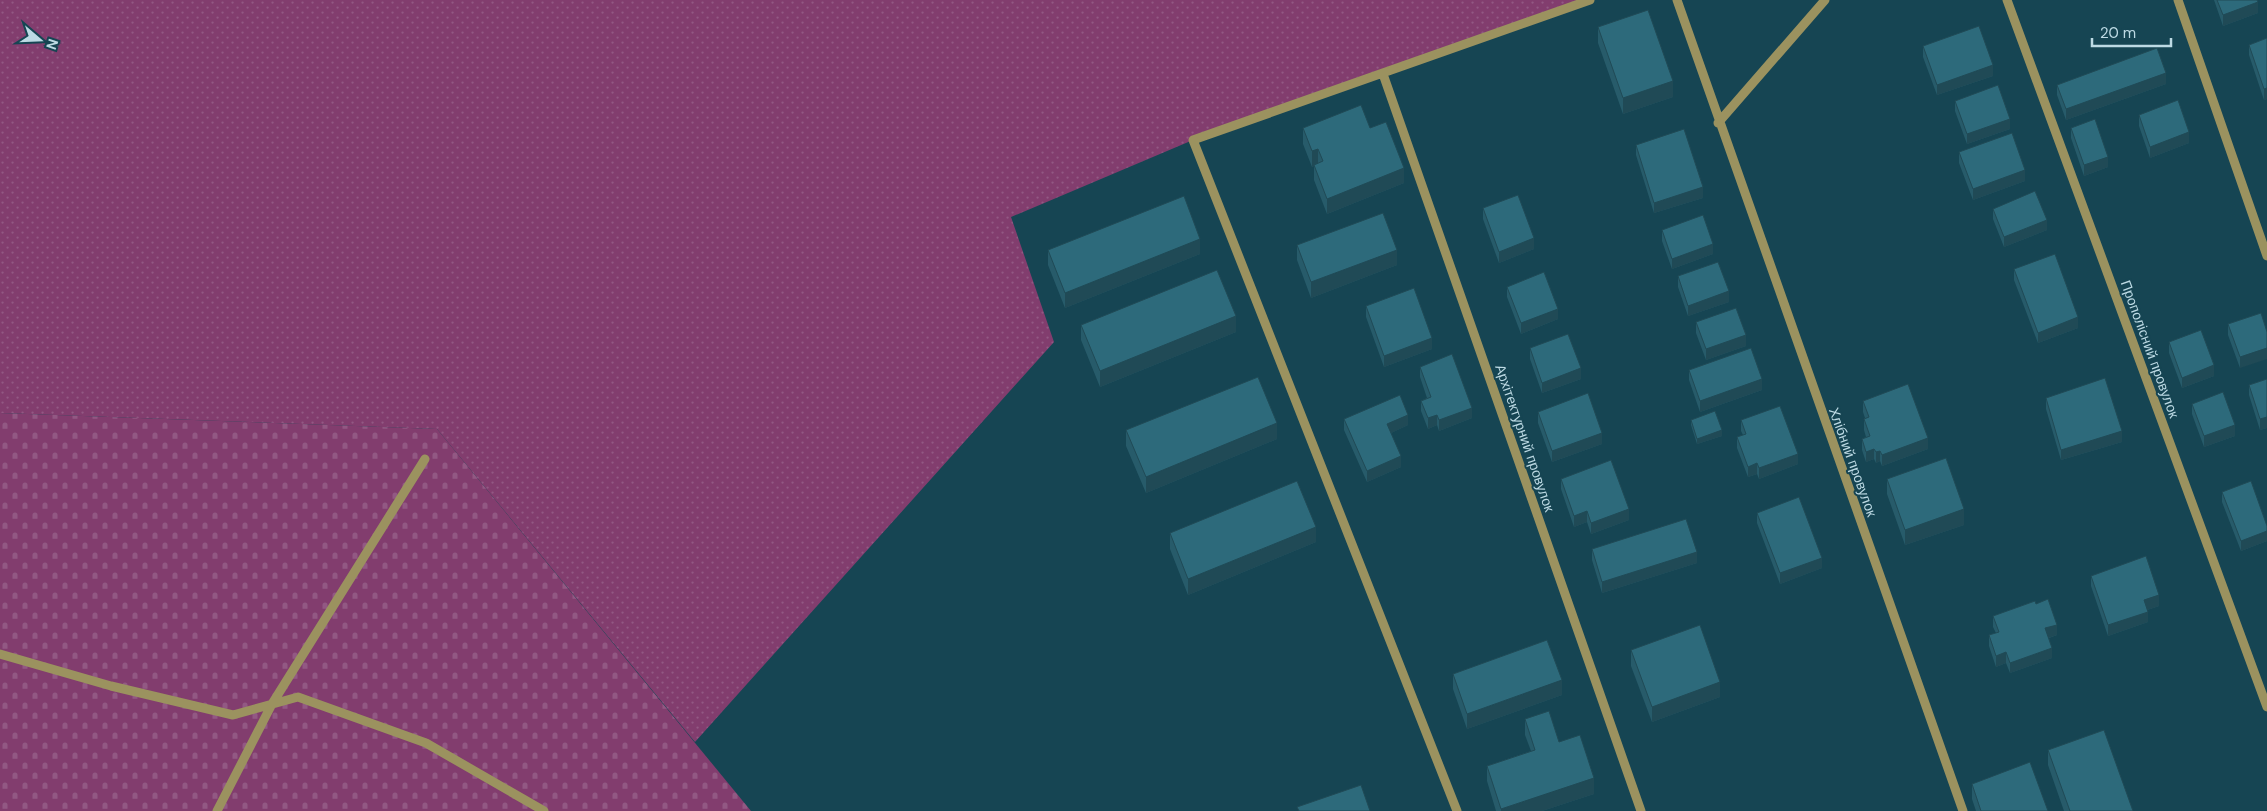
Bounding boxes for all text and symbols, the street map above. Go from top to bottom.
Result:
north arrow [15,15,65,65]
scale bar [2092,15,2171,47]
text: 20 m [2100,23,2136,43]
text: N [42,36,62,52]
street label: Прополісний провулок [2117,278,2184,421]
street label: Архітектурний провулок [1491,362,1559,515]
street label: Хлібний провулок [1825,405,1881,520]

